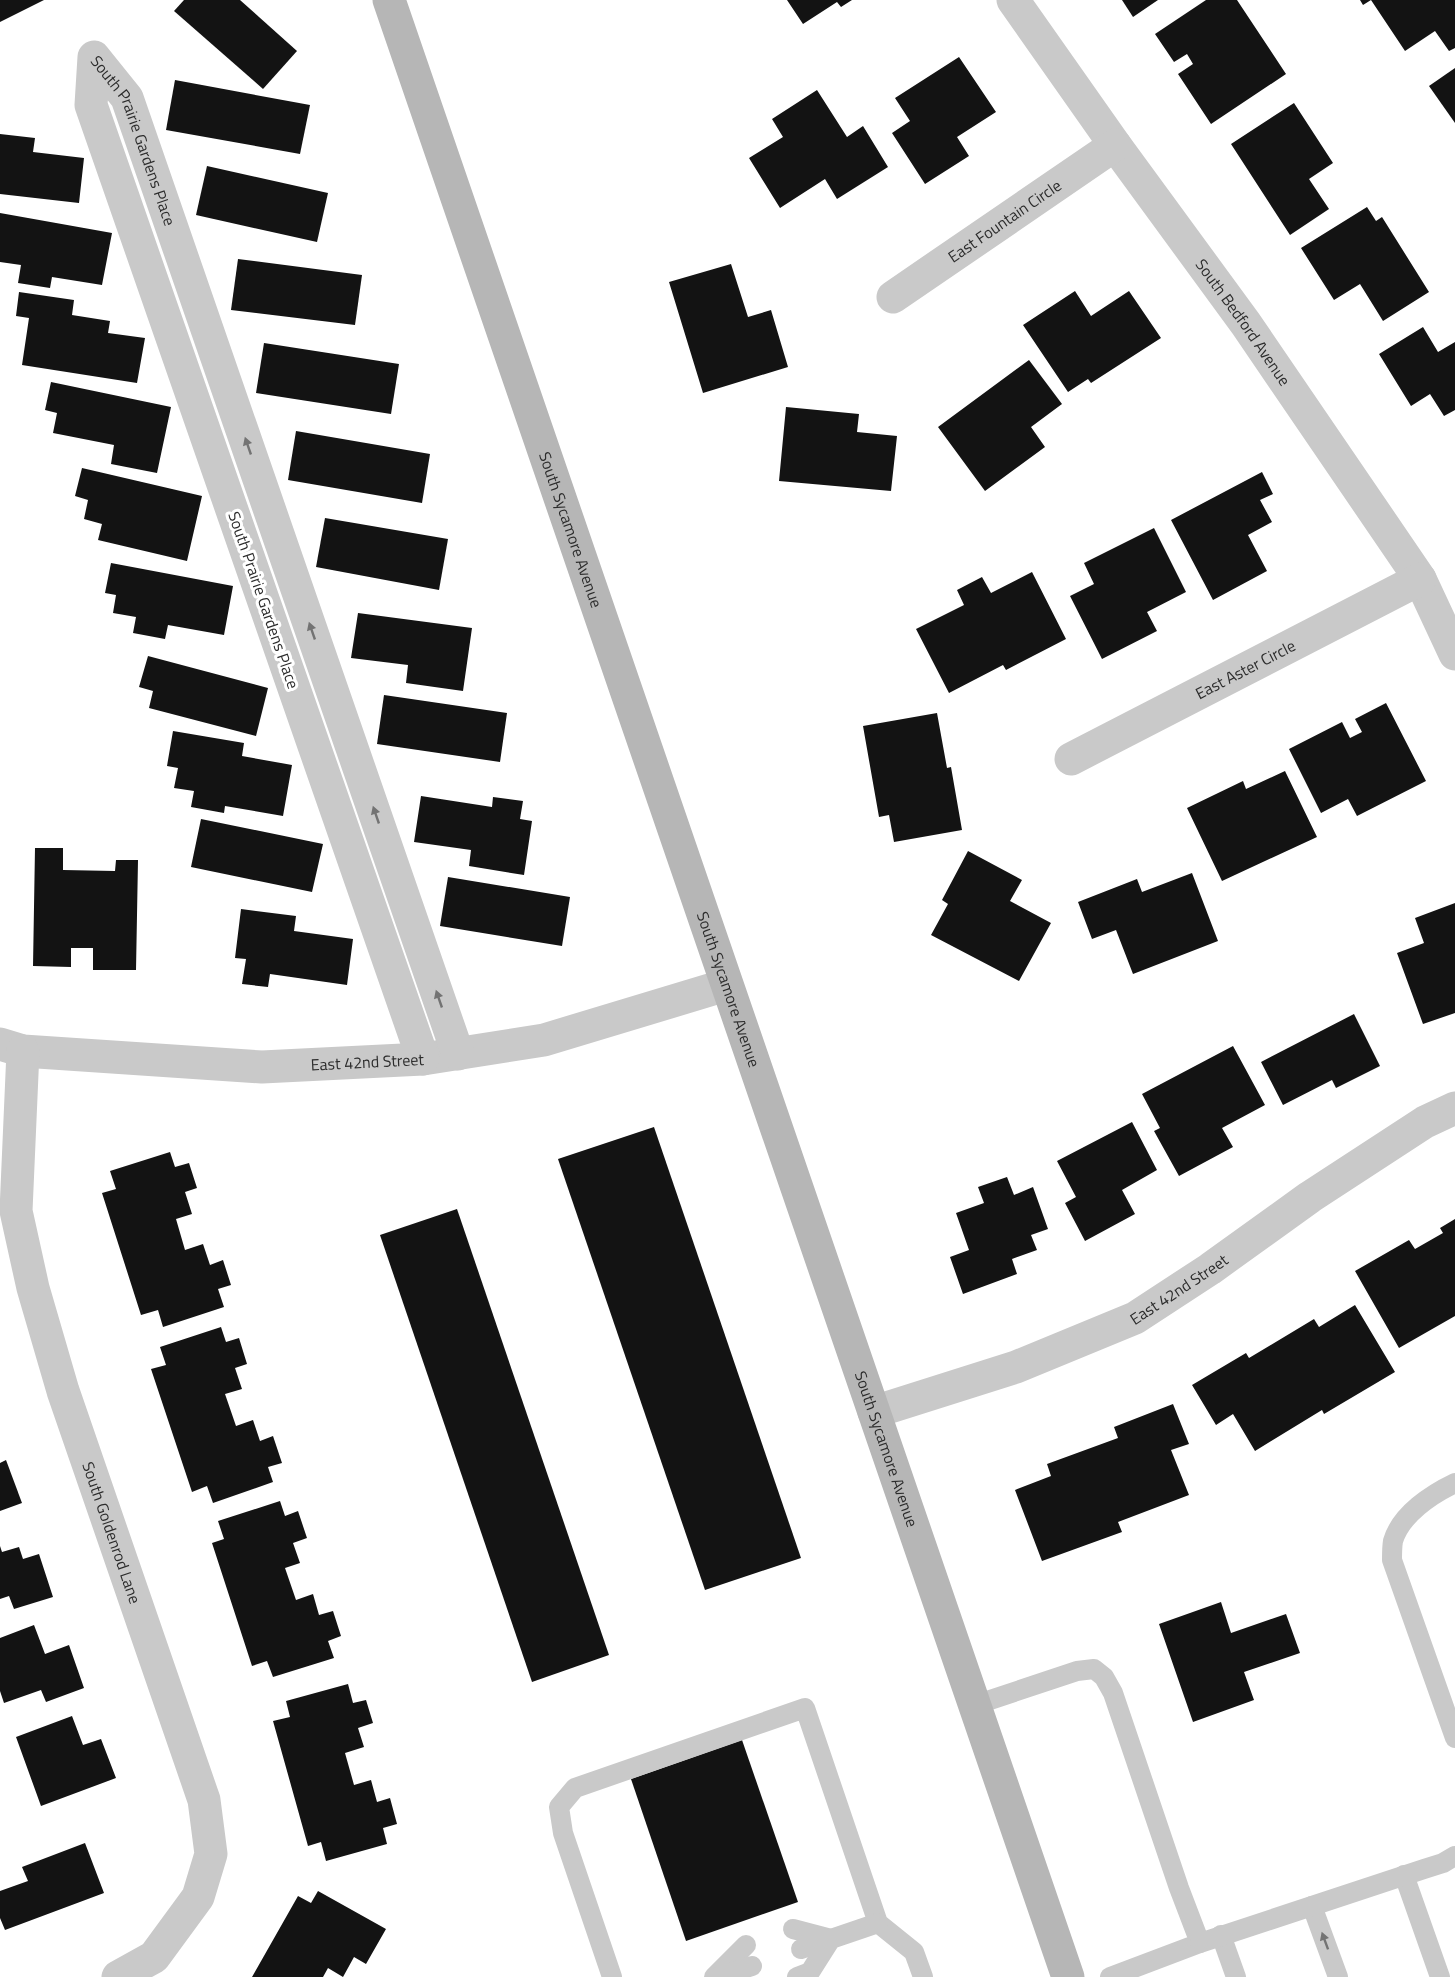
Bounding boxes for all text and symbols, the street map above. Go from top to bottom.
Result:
street label: South Prairie Gardens Place [85,50,182,229]
street label: East Fountain Circle [943,173,1066,268]
street label: South Bedford Avenue [1190,254,1297,391]
one-way arrow [243,437,252,455]
street label: South Sycamore Avenue [533,448,609,611]
street label: South Prairie Gardens Place [222,508,306,692]
one-way arrow [306,621,316,639]
street label: East Aster Circle [1191,633,1299,705]
one-way arrow [370,806,380,824]
street label: South Sycamore Avenue [691,908,767,1070]
one-way arrow [434,990,444,1008]
street label: East 42nd Street [310,1047,425,1077]
street label: East 42nd Street [1125,1248,1233,1330]
street label: South Sycamore Avenue [849,1368,925,1530]
street label: South Goldenrod Lane [76,1458,147,1607]
one-way arrow [1320,1932,1330,1950]

